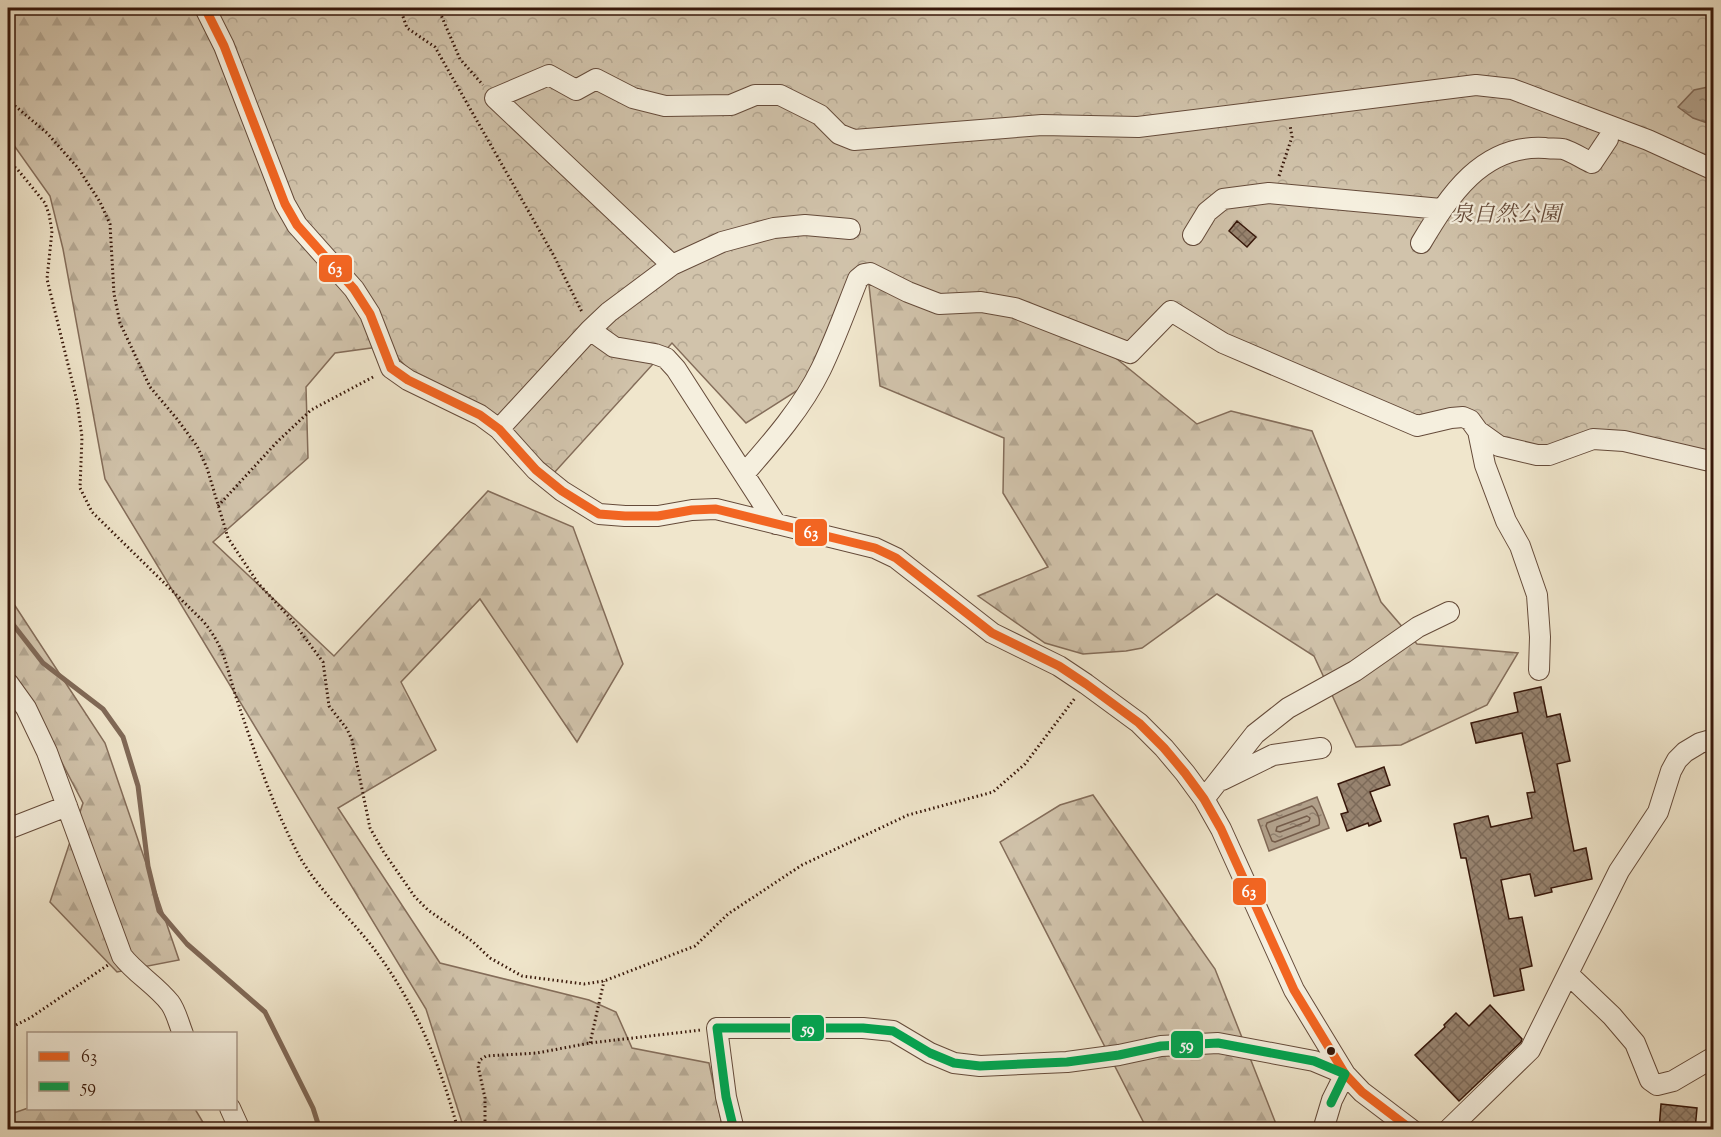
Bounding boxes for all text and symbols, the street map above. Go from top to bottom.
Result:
park label: 泉自然公園 [1451,200,1564,232]
line badge: 63 [318,254,353,283]
text: 63 [328,259,343,282]
line badge: 63 [794,518,828,547]
text: 63 [804,523,819,546]
line badge: 63 [1232,877,1267,906]
text: 63 [1242,882,1257,905]
line badge: 59 [791,1014,825,1042]
text: 59 [799,1019,815,1042]
line badge: 59 [1170,1030,1204,1059]
legend [27,1032,237,1110]
text: 59 [1178,1035,1194,1058]
text: 63 [81,1045,97,1071]
unlabelled marker [1325,1045,1337,1057]
text: 59 [80,1075,96,1101]

